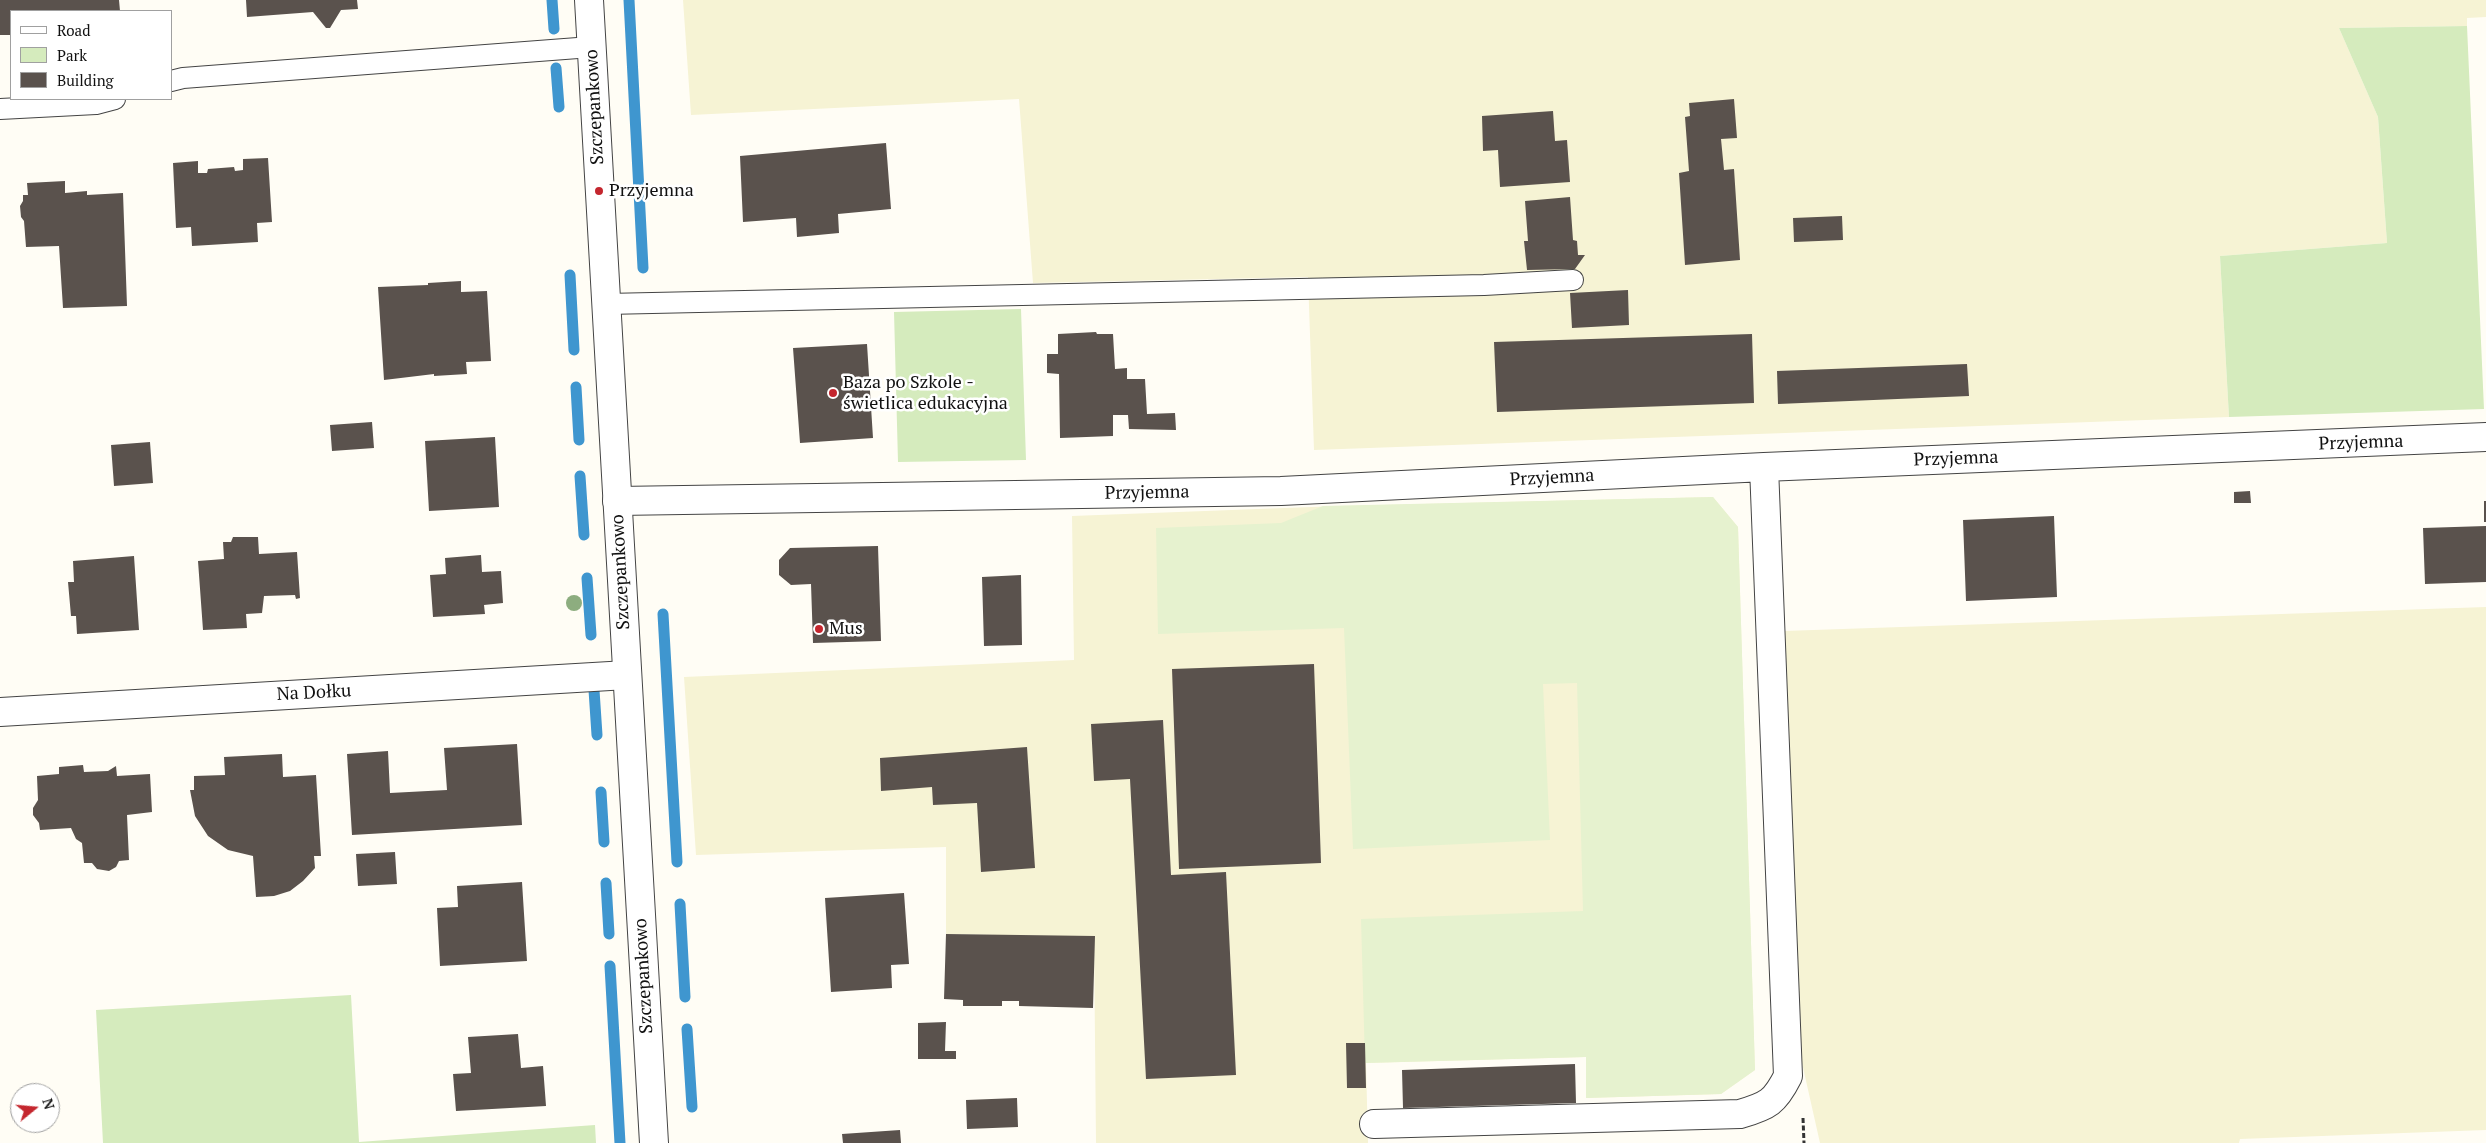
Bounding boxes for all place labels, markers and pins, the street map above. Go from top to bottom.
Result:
place label: Przyjemna [609,180,694,202]
marker: Przyjemna [593,185,605,197]
place label: Baza po Szkole - świetlica edukacyjna [843,372,1008,414]
marker: Baza po Szkole - świetlica edukacyjna [827,387,839,399]
place label: Mus [829,618,863,640]
marker: Mus [813,623,825,635]

